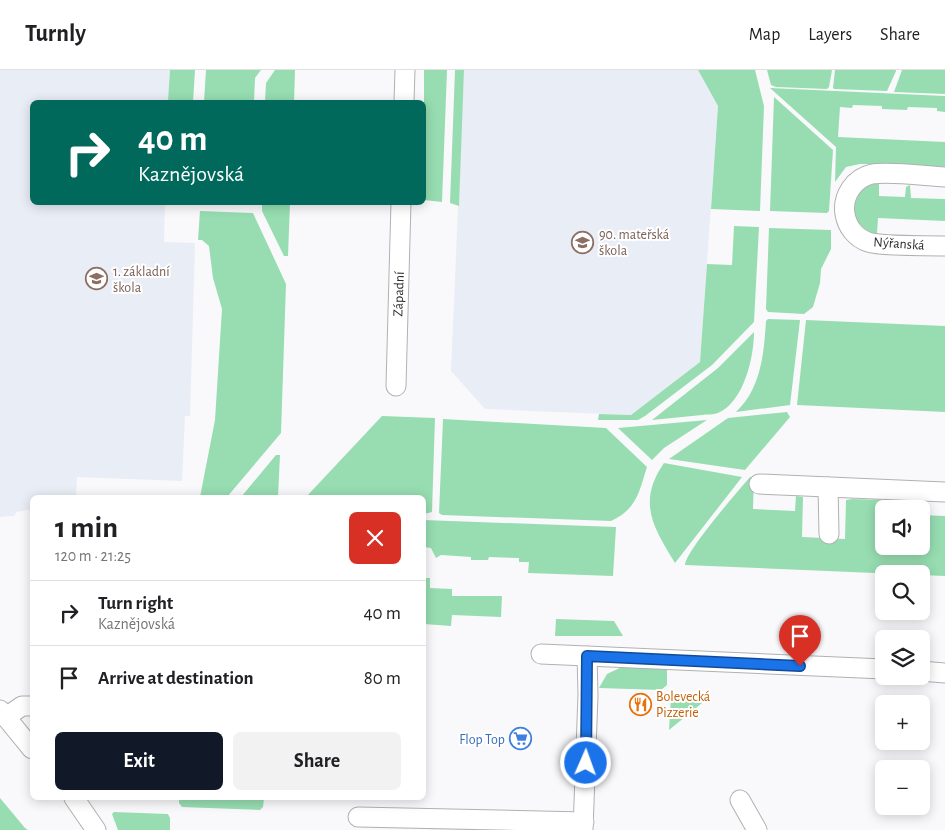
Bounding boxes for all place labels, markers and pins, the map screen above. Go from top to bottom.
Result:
place label: 90. mateřská škola [599,228,670,258]
school or university icon: 90. mateřská škola [571,230,595,254]
place label: 1. základní škola [113,265,170,295]
school or university icon: 1. základní škola [85,267,109,291]
pin [779,615,821,666]
place label: Bolevecká Pizzerie [656,690,711,720]
restaurant icon: Bolevecká Pizzerie [628,692,652,716]
supermarket icon: Flop Top [509,727,533,751]
place label: Flop Top [459,733,505,747]

